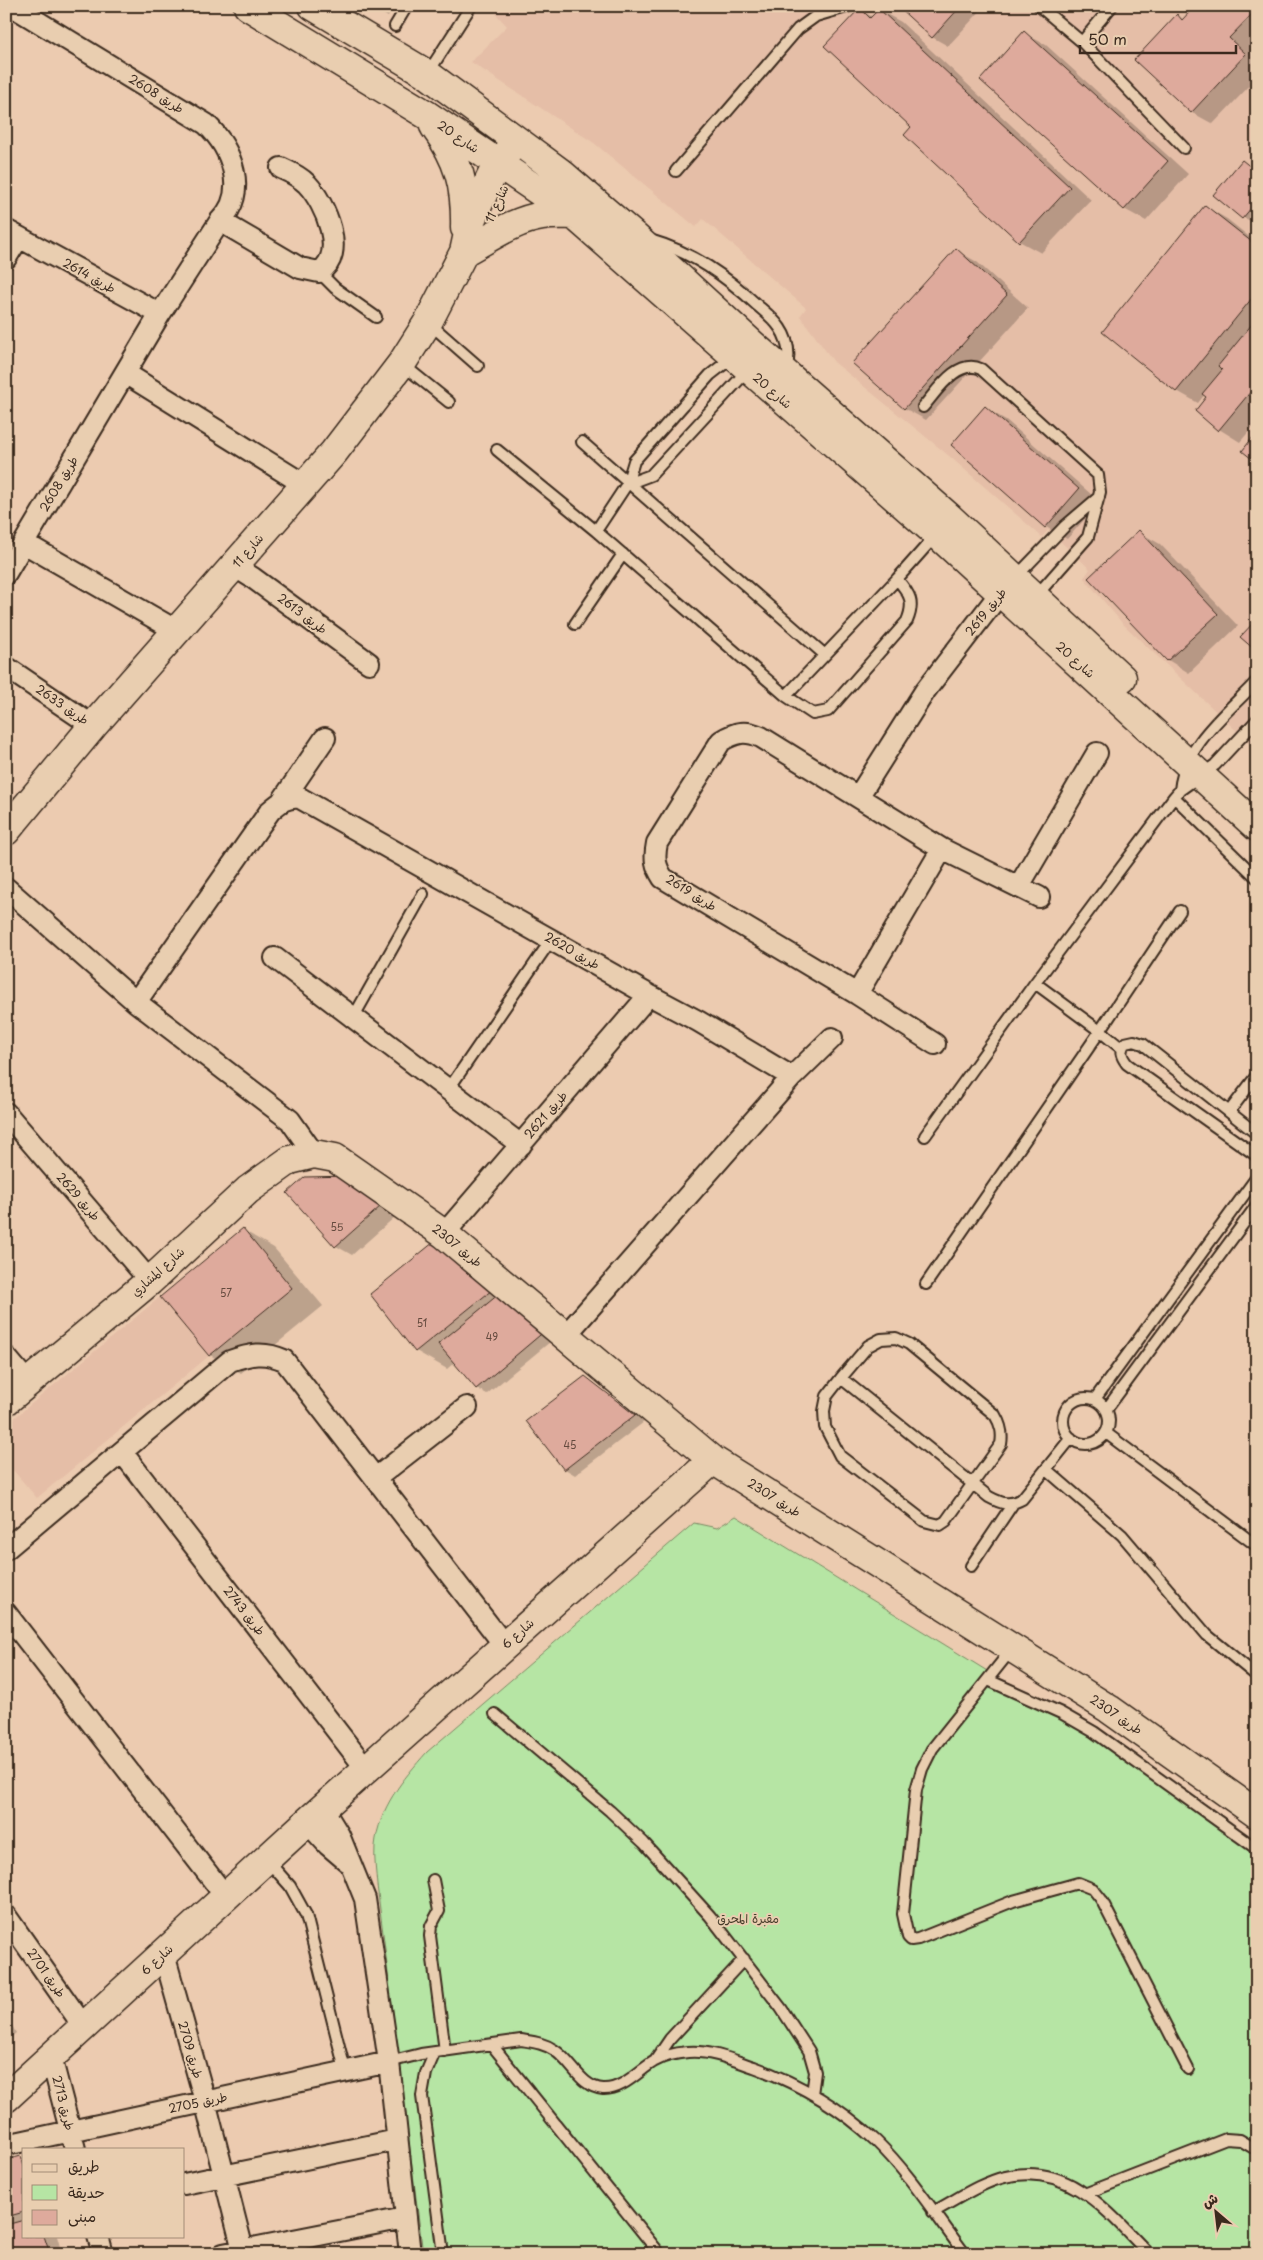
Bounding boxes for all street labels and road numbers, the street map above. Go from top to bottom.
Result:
street label: طريق 2608 [125,69,188,117]
street label: شارع 20 [433,116,483,158]
street label: شارع 11 [480,182,513,226]
street label: طريق 2614 [60,253,119,297]
street label: شارع 20 [748,368,796,413]
street label: طريق 2608 [34,452,82,515]
street label: شارع 11 [227,529,268,572]
street label: طريق 2619 [960,584,1010,639]
street label: طريق 2613 [274,589,331,638]
street label: شارع 20 [1052,637,1099,682]
street label: طريق 2633 [32,680,93,729]
street label: طريق 2619 [663,869,721,915]
street label: طريق 2620 [542,927,603,973]
street label: طريق 2621 [519,1087,571,1142]
street label: طريق 2629 [53,1168,105,1224]
street label: طريق 2307 [429,1219,487,1271]
street label: شارع المشاري [127,1242,189,1301]
street label: طريق 2307 [744,1474,805,1521]
street label: طريق 2743 [220,1582,270,1639]
street label: شارع 6 [497,1614,538,1654]
street label: طريق 2307 [1087,1690,1146,1738]
street label: شارع 6 [136,1940,177,1980]
street label: طريق 2701 [23,1944,70,2001]
street label: طريق 2709 [174,2019,208,2081]
street label: طريق 2713 [48,2073,80,2132]
street label: طريق 2705 [167,2087,229,2117]

